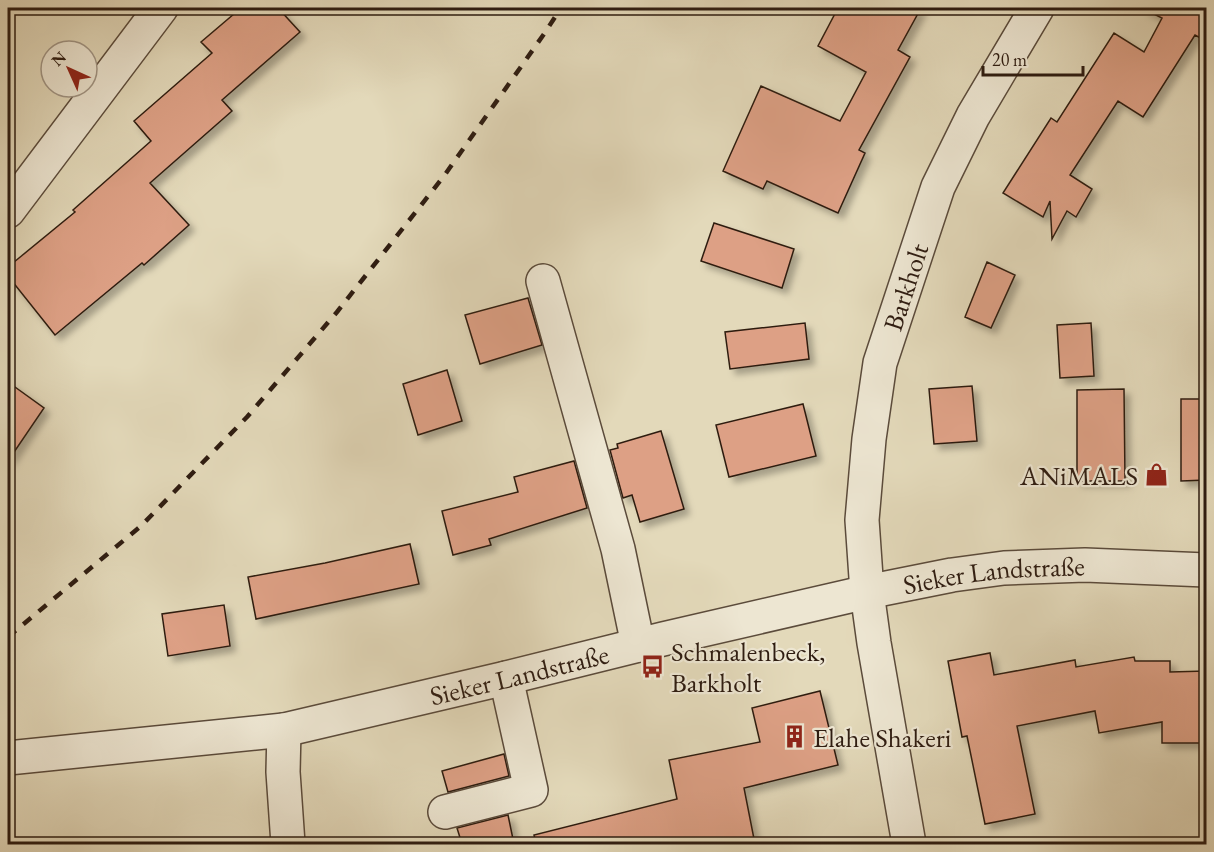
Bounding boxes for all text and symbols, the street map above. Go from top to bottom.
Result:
north arrow [39,39,99,99]
scale bar [983,39,1084,77]
text: N [47,47,71,71]
text: 20 m [992,48,1027,71]
street label: Barkholt [874,238,936,335]
place label: ANiMALS [1019,458,1138,493]
shop icon: ANiMALS [1143,462,1169,488]
street label: Sieker Landstraße [900,548,1085,602]
place label: Schmalenbeck, Barkholt [671,634,826,700]
street label: Sieker Landstraße [426,636,612,713]
bus stop icon: Schmalenbeck, Barkholt [640,654,666,680]
place label: Elahe Shakeri [813,720,952,755]
building icon: Elahe Shakeri [782,724,808,750]

